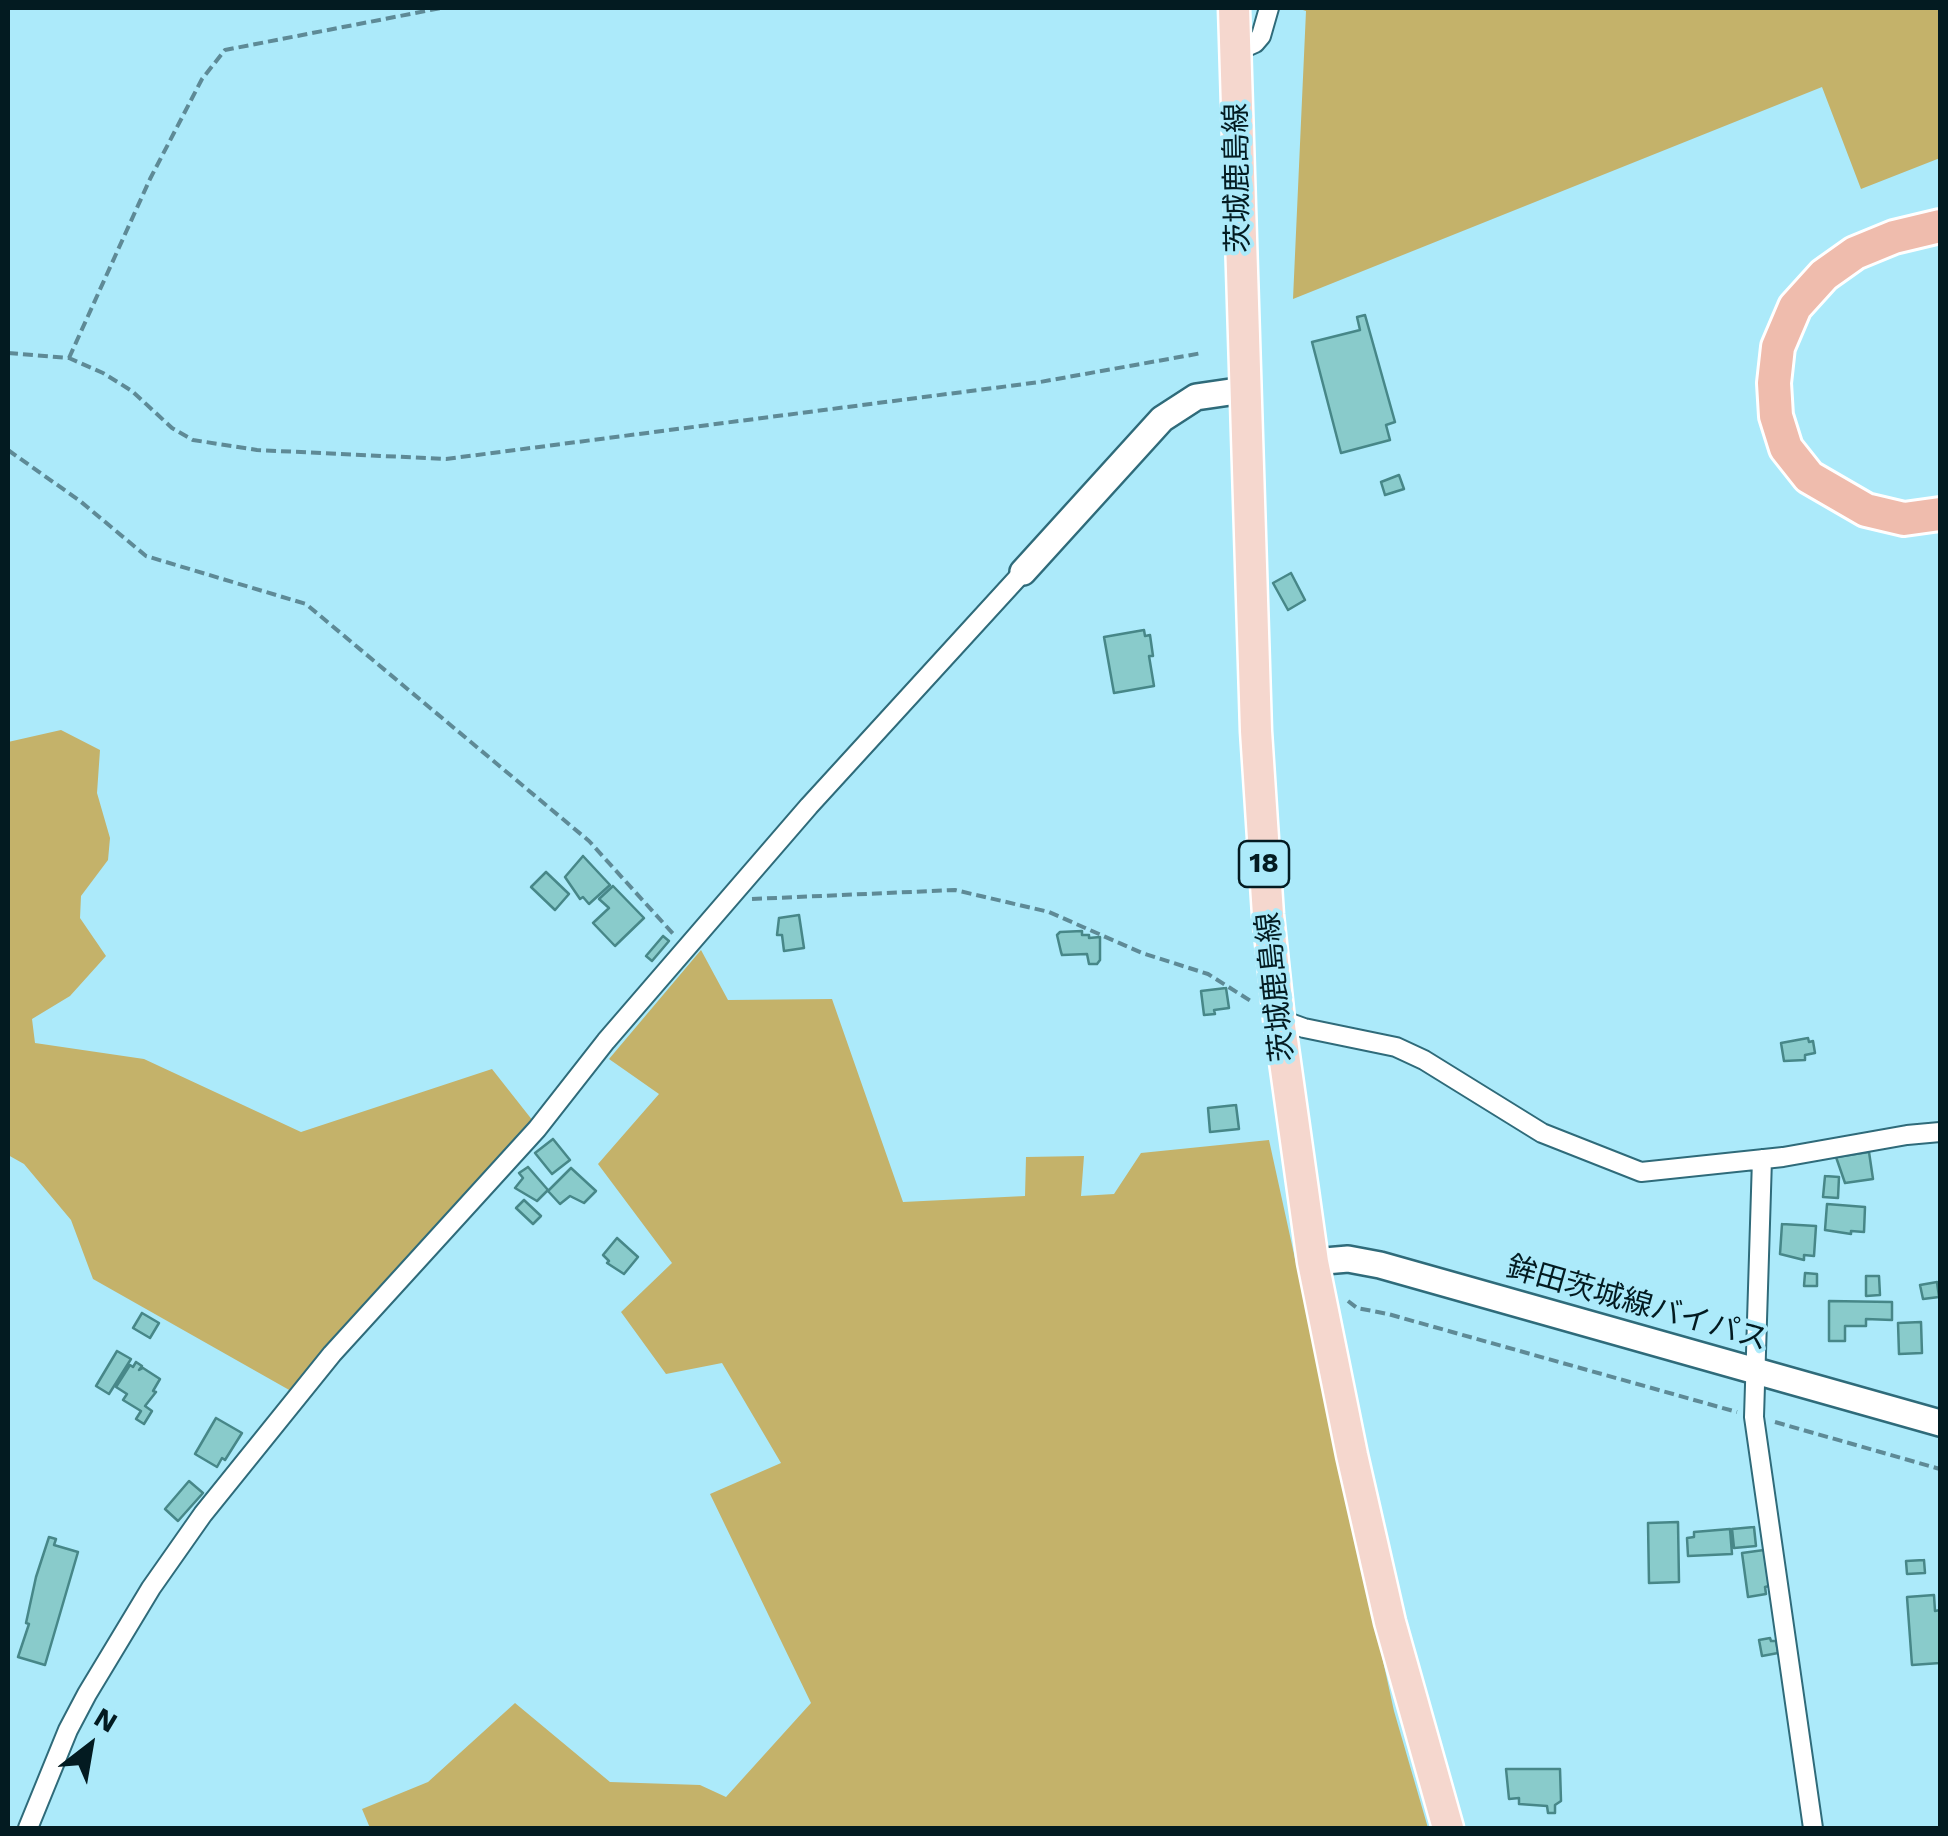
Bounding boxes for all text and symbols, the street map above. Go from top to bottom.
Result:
street label: 茨城鹿島線 [1219,103,1257,253]
road number: 18 [1239,841,1289,887]
street label: 茨城鹿島線 [1250,911,1302,1063]
street label: 鉾田茨城線バイパス [1502,1249,1772,1359]
north arrow [40,1696,140,1796]
text: N [88,1700,123,1739]

